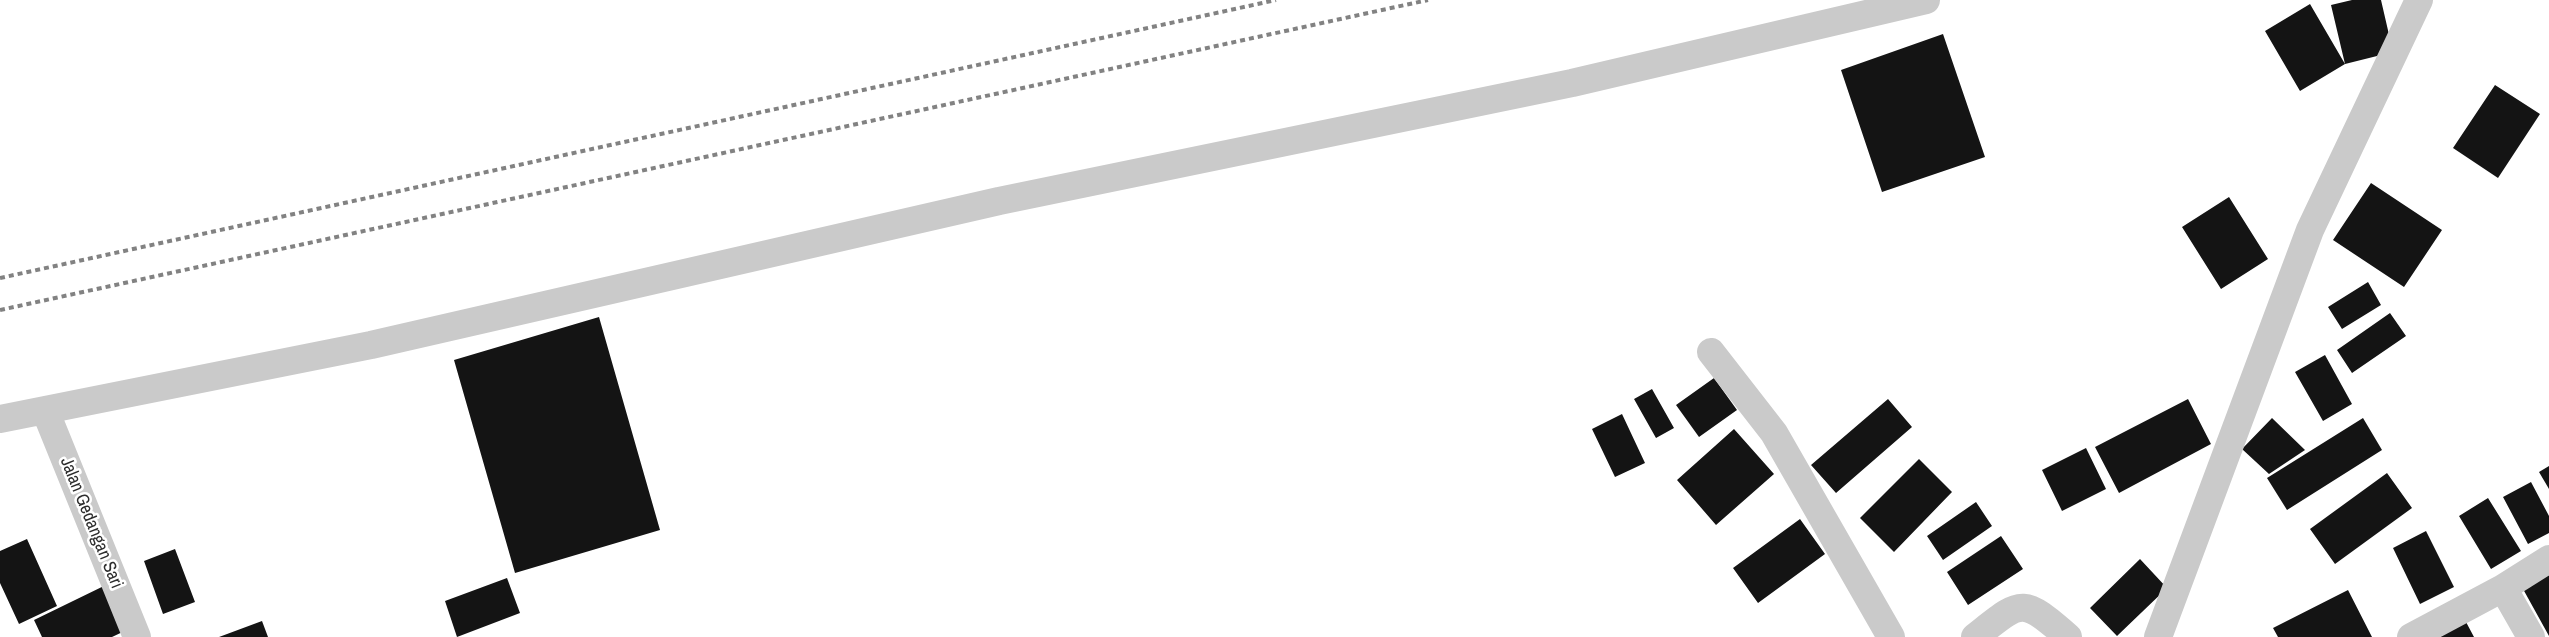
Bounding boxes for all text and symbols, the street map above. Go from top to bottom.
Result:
street label: Jalan Gedangan Sari [55,454,127,592]

